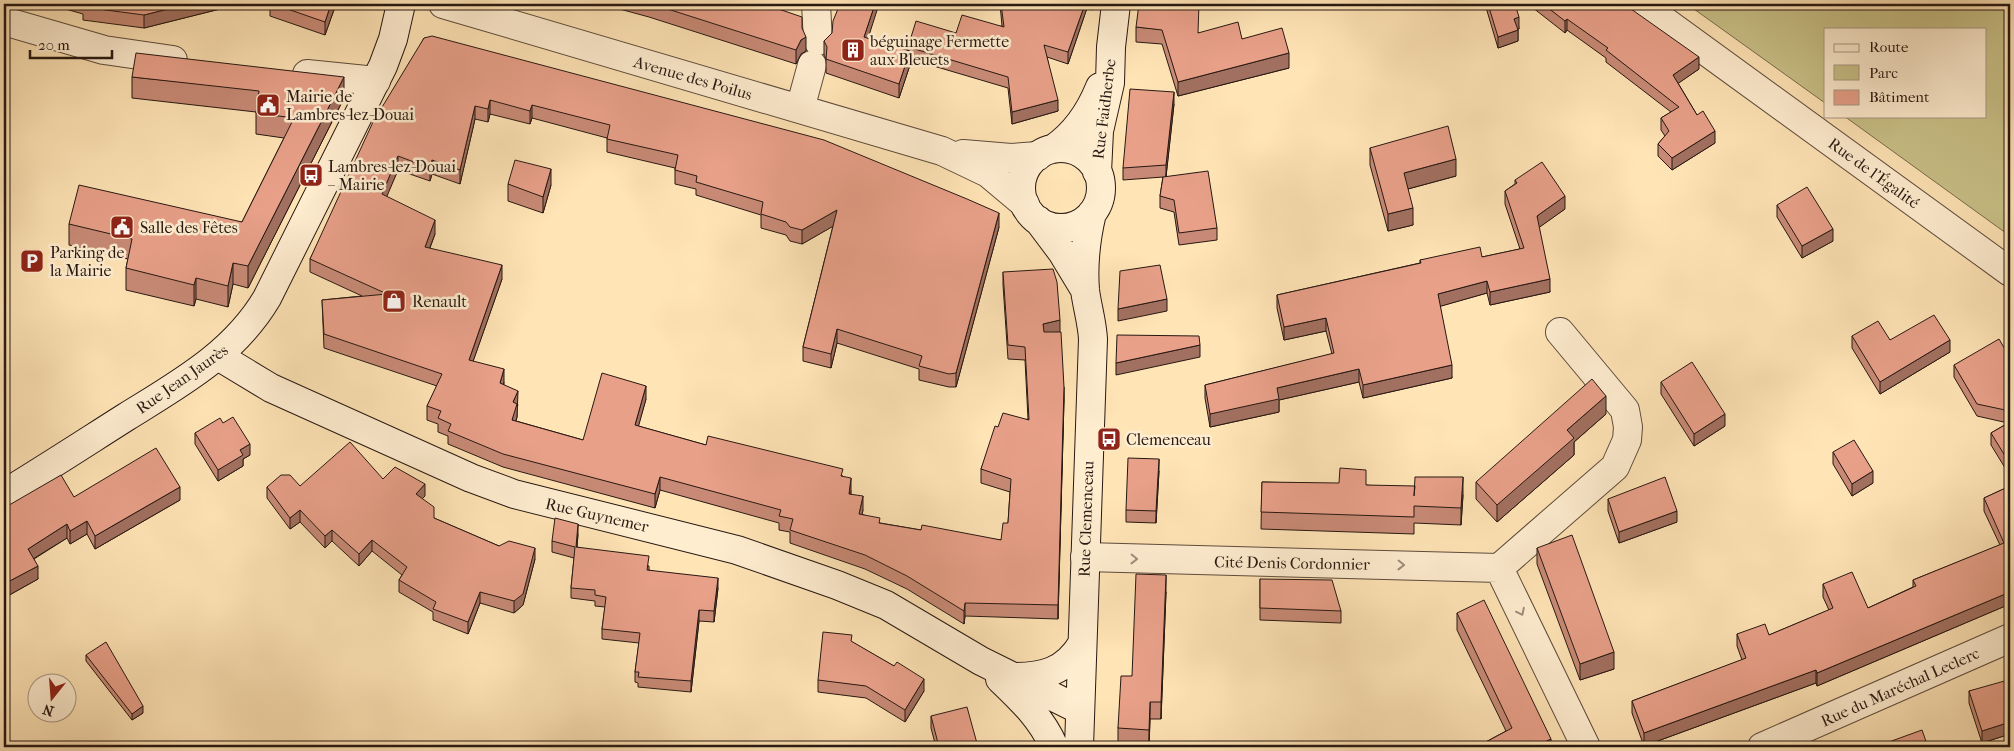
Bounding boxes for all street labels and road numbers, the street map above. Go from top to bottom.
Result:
street label: Avenue des Poilus [631,52,755,104]
street label: Rue Faidherbe [1088,58,1120,160]
street label: Rue de l'Égalité [1825,133,1924,212]
street label: Rue Jean Jaurès [132,340,232,418]
street label: Rue Clemenceau [1074,461,1098,577]
street label: Rue Guynemer [544,494,651,536]
street label: Cité Denis Cordonnier [1214,552,1370,574]
street label: Rue du Maréchal Leclerc [1818,643,1982,731]

